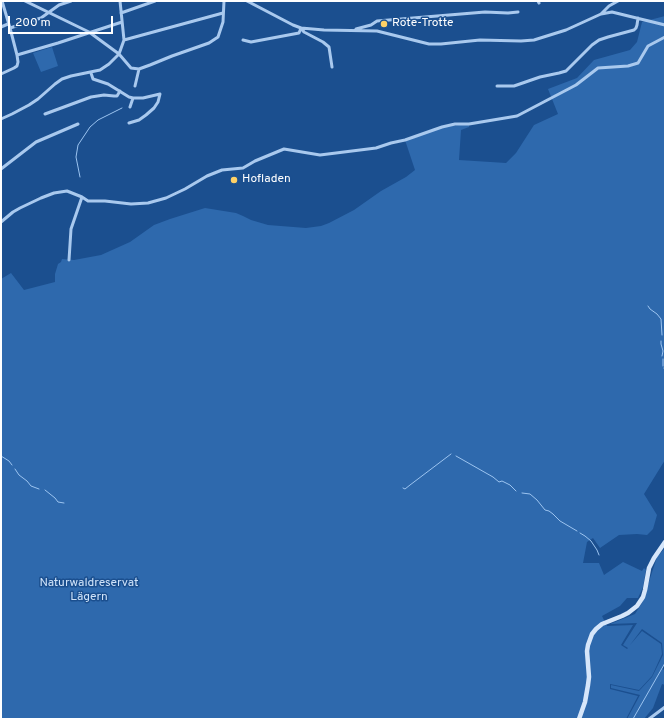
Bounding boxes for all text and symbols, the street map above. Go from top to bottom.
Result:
scale bar [10,8,115,34]
text: 200 m [15,15,51,31]
place label: Rote-Trotte [392,17,454,31]
marker: Rote-Trotte [379,19,389,29]
place label: Hofladen [242,173,291,187]
marker: Hofladen [229,175,239,185]
park label: Naturwaldreservat Lägern [40,577,138,605]

